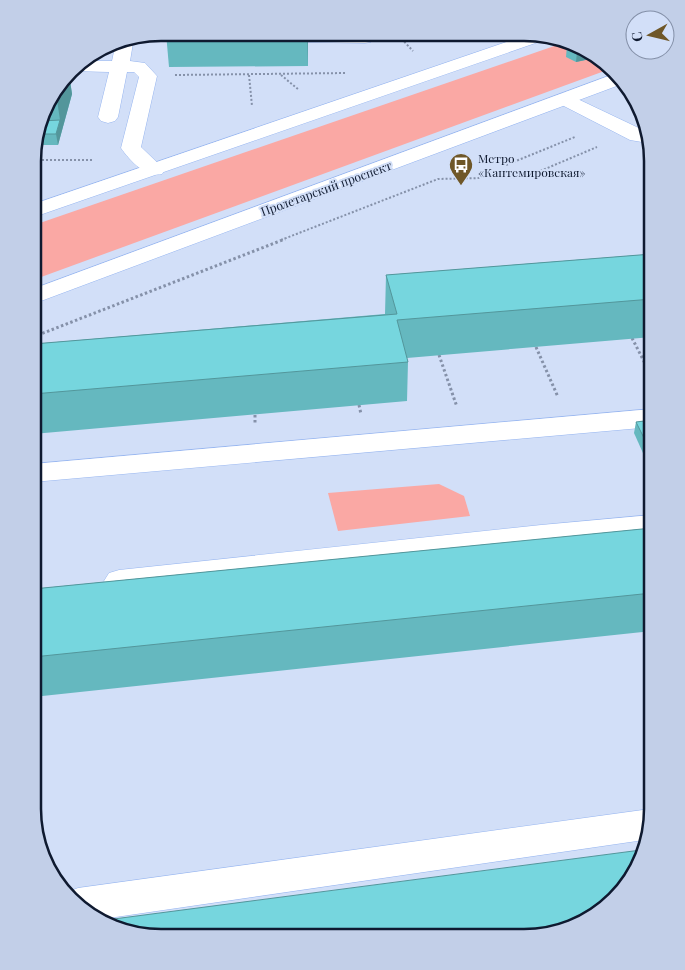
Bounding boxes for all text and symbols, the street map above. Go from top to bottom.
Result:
north arrow [625,10,675,60]
text: С [627,31,647,43]
place label: Метро «Кантемировская» [478,150,585,180]
bus stop icon: Метро «Кантемировская» [448,152,474,186]
street label: Пролетарский проспект [258,157,394,219]

